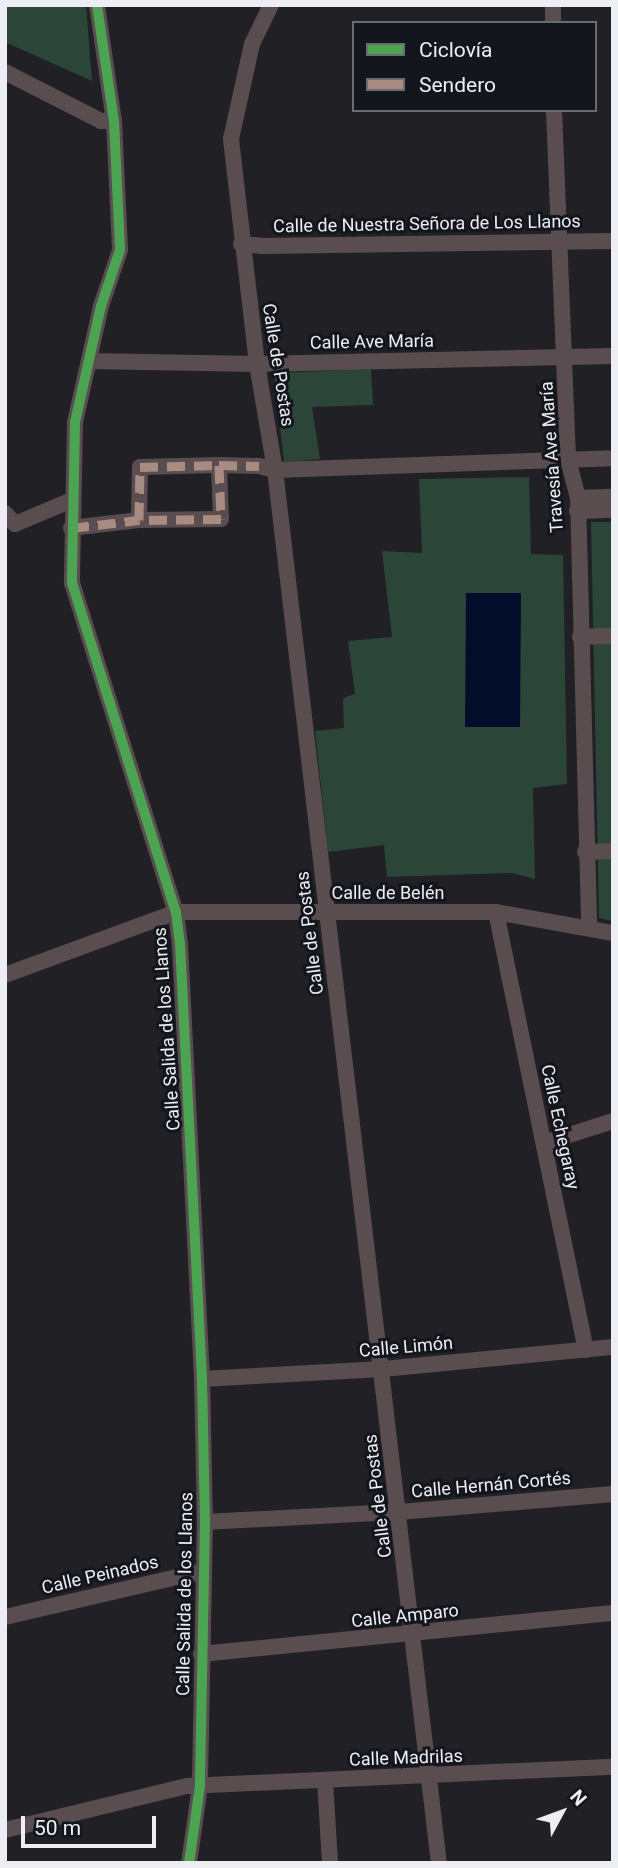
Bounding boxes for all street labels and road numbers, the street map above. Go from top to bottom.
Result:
street label: Calle de Nuestra Señora de Los Llanos [273,211,581,237]
street label: Calle de Postas [258,302,298,428]
street label: Calle Ave María [310,330,434,354]
street label: Travesía Ave María [536,381,568,533]
street label: Calle de Postas [292,870,328,996]
street label: Calle de Belén [331,882,445,904]
street label: Calle Salida de los Llanos [149,927,185,1131]
street label: Calle Echegaray [536,1063,584,1191]
street label: Calle Limón [358,1332,454,1362]
street label: Calle de Postas [360,1433,396,1559]
street label: Calle Hernán Cortés [410,1467,572,1503]
street label: Calle Salida de los Llanos [172,1492,198,1696]
street label: Calle Peinados [40,1551,160,1599]
street label: Calle Amparo [350,1600,460,1632]
street label: Calle Madrilas [349,1745,463,1771]

